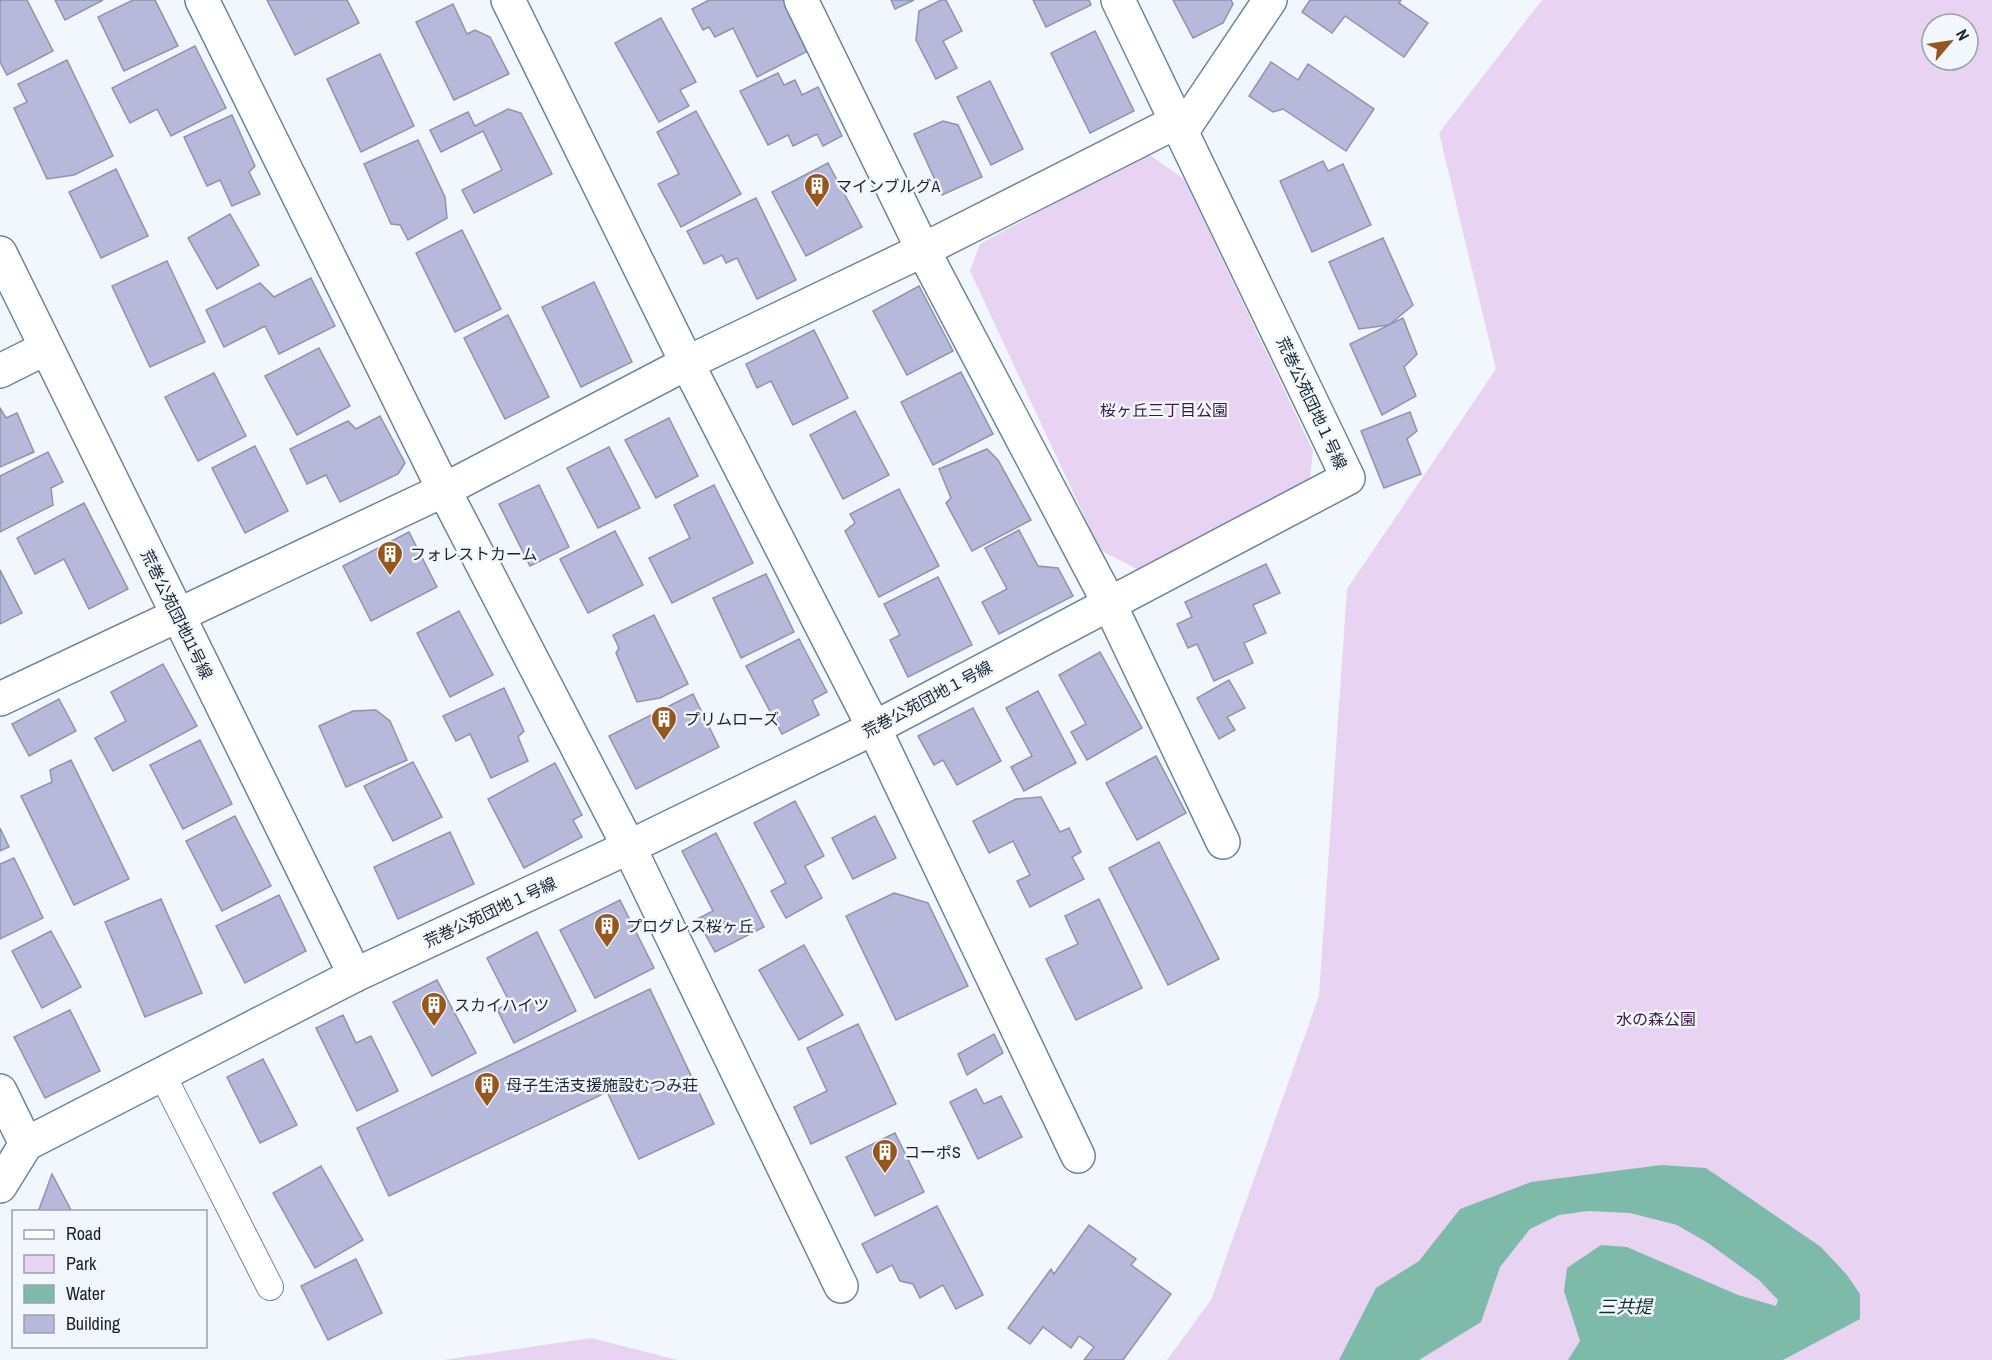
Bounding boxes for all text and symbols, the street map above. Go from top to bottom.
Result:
north arrow [1920,12,1980,72]
text: N [1951,25,1975,44]
building icon: マインブルグA [802,171,832,209]
place label: マインブルグA [836,175,941,197]
street label: 荒巻公苑団地１号線 [1272,333,1352,473]
park label: 桜ヶ丘三丁目公園 [1100,399,1228,421]
building icon: フォレストカーム [375,539,405,577]
place label: フォレストカーム [410,543,538,565]
street label: 荒巻公苑団地11号線 [136,546,218,682]
street label: 荒巻公苑団地１号線 [858,655,996,743]
building icon: プリムローズ [649,704,679,742]
place label: プリムローズ [684,708,779,730]
street label: 荒巻公苑団地１号線 [420,872,560,952]
building icon: プログレス桜ヶ丘 [592,911,622,949]
place label: プログレス桜ヶ丘 [626,915,754,937]
building icon: スカイハイツ [419,990,449,1028]
place label: スカイハイツ [454,994,549,1016]
park label: 水の森公園 [1616,1008,1696,1030]
building icon: 母子生活支援施設むつみ荘 [472,1070,502,1108]
place label: 母子生活支援施設むつみ荘 [506,1074,698,1096]
building icon: コーポS [870,1137,900,1175]
place label: コーポS [904,1141,961,1163]
legend [12,1210,207,1348]
text: Road [66,1221,101,1246]
text: Park [66,1251,97,1276]
text: Water [66,1281,105,1306]
water label: 三共提 [1598,1294,1654,1319]
text: Building [66,1311,121,1336]

